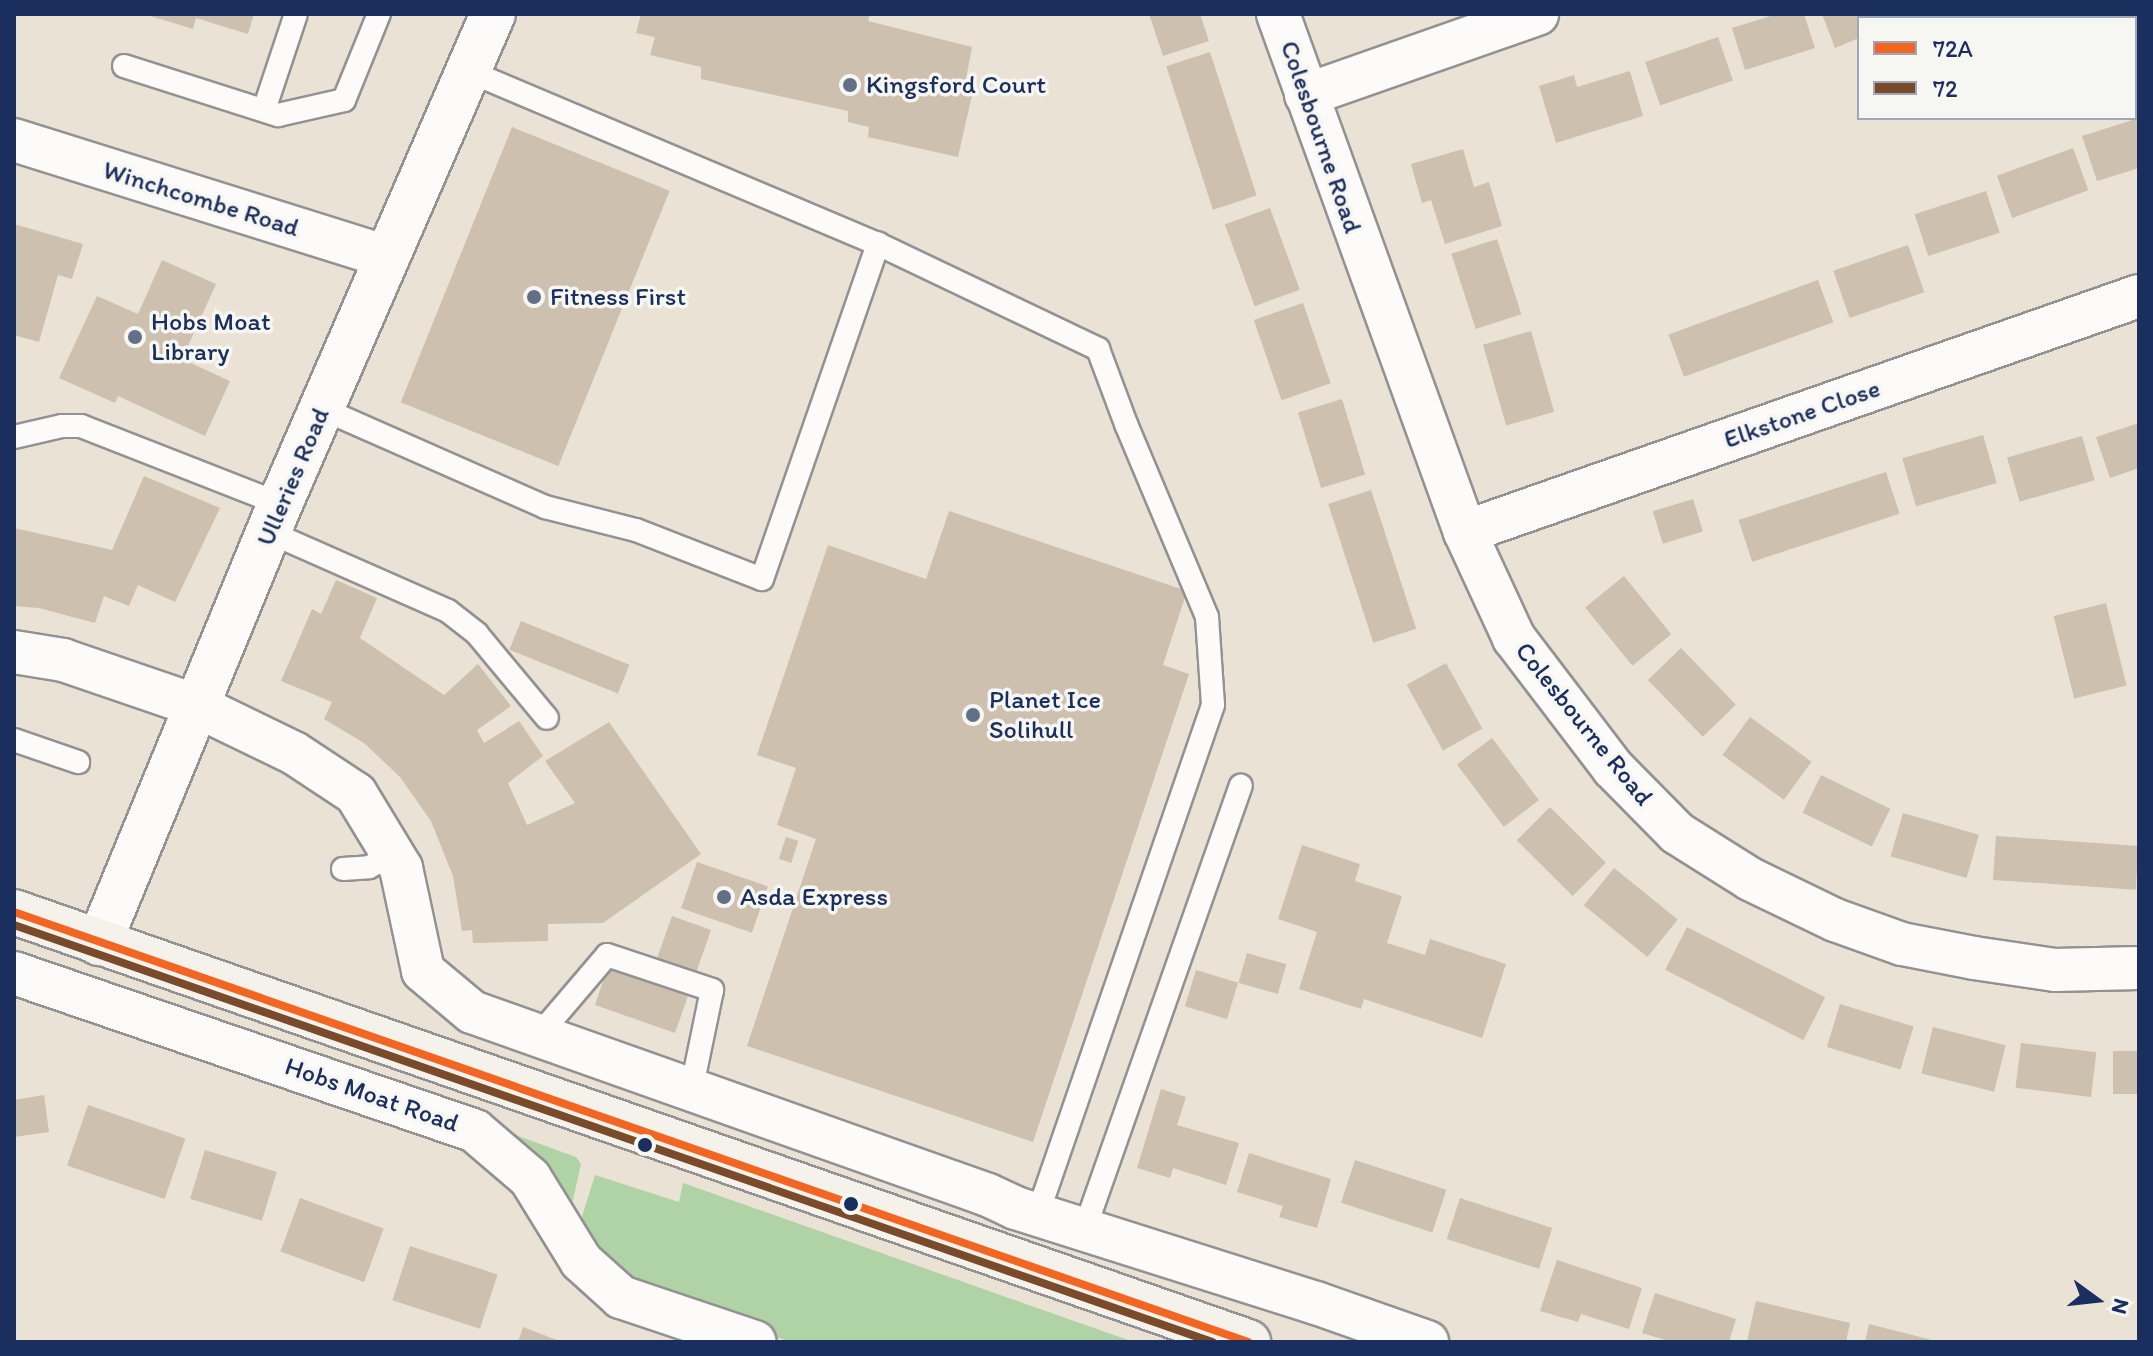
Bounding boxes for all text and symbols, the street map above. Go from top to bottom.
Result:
legend [1857,16,2137,120]
text: 72A [1933,34,1973,63]
street label: Colesbourne Road [1274,37,1368,237]
place label: Kingsford Court [866,69,1046,101]
text: 72 [1933,74,1958,103]
marker: Kingsford Court [841,76,859,94]
street label: Winchcombe Road [99,154,303,244]
place label: Fitness First [550,281,687,313]
marker: Fitness First [525,288,543,306]
place label: Hobs Moat Library [151,306,270,368]
marker: Hobs Moat Library [126,328,144,346]
street label: Elkstone Close [1720,373,1884,455]
street label: Ulleries Road [250,403,336,551]
street label: Colesbourne Road [1509,636,1659,812]
place label: Planet Ice Solihull [989,684,1101,746]
marker: Planet Ice Solihull [964,706,982,724]
place label: Asda Express [740,881,887,913]
marker: Asda Express [715,888,733,906]
street label: Hobs Moat Road [282,1051,462,1139]
unlabelled marker [637,1137,653,1153]
unlabelled marker [843,1196,859,1212]
north arrow [2057,1260,2137,1340]
text: N [2106,1296,2136,1317]

